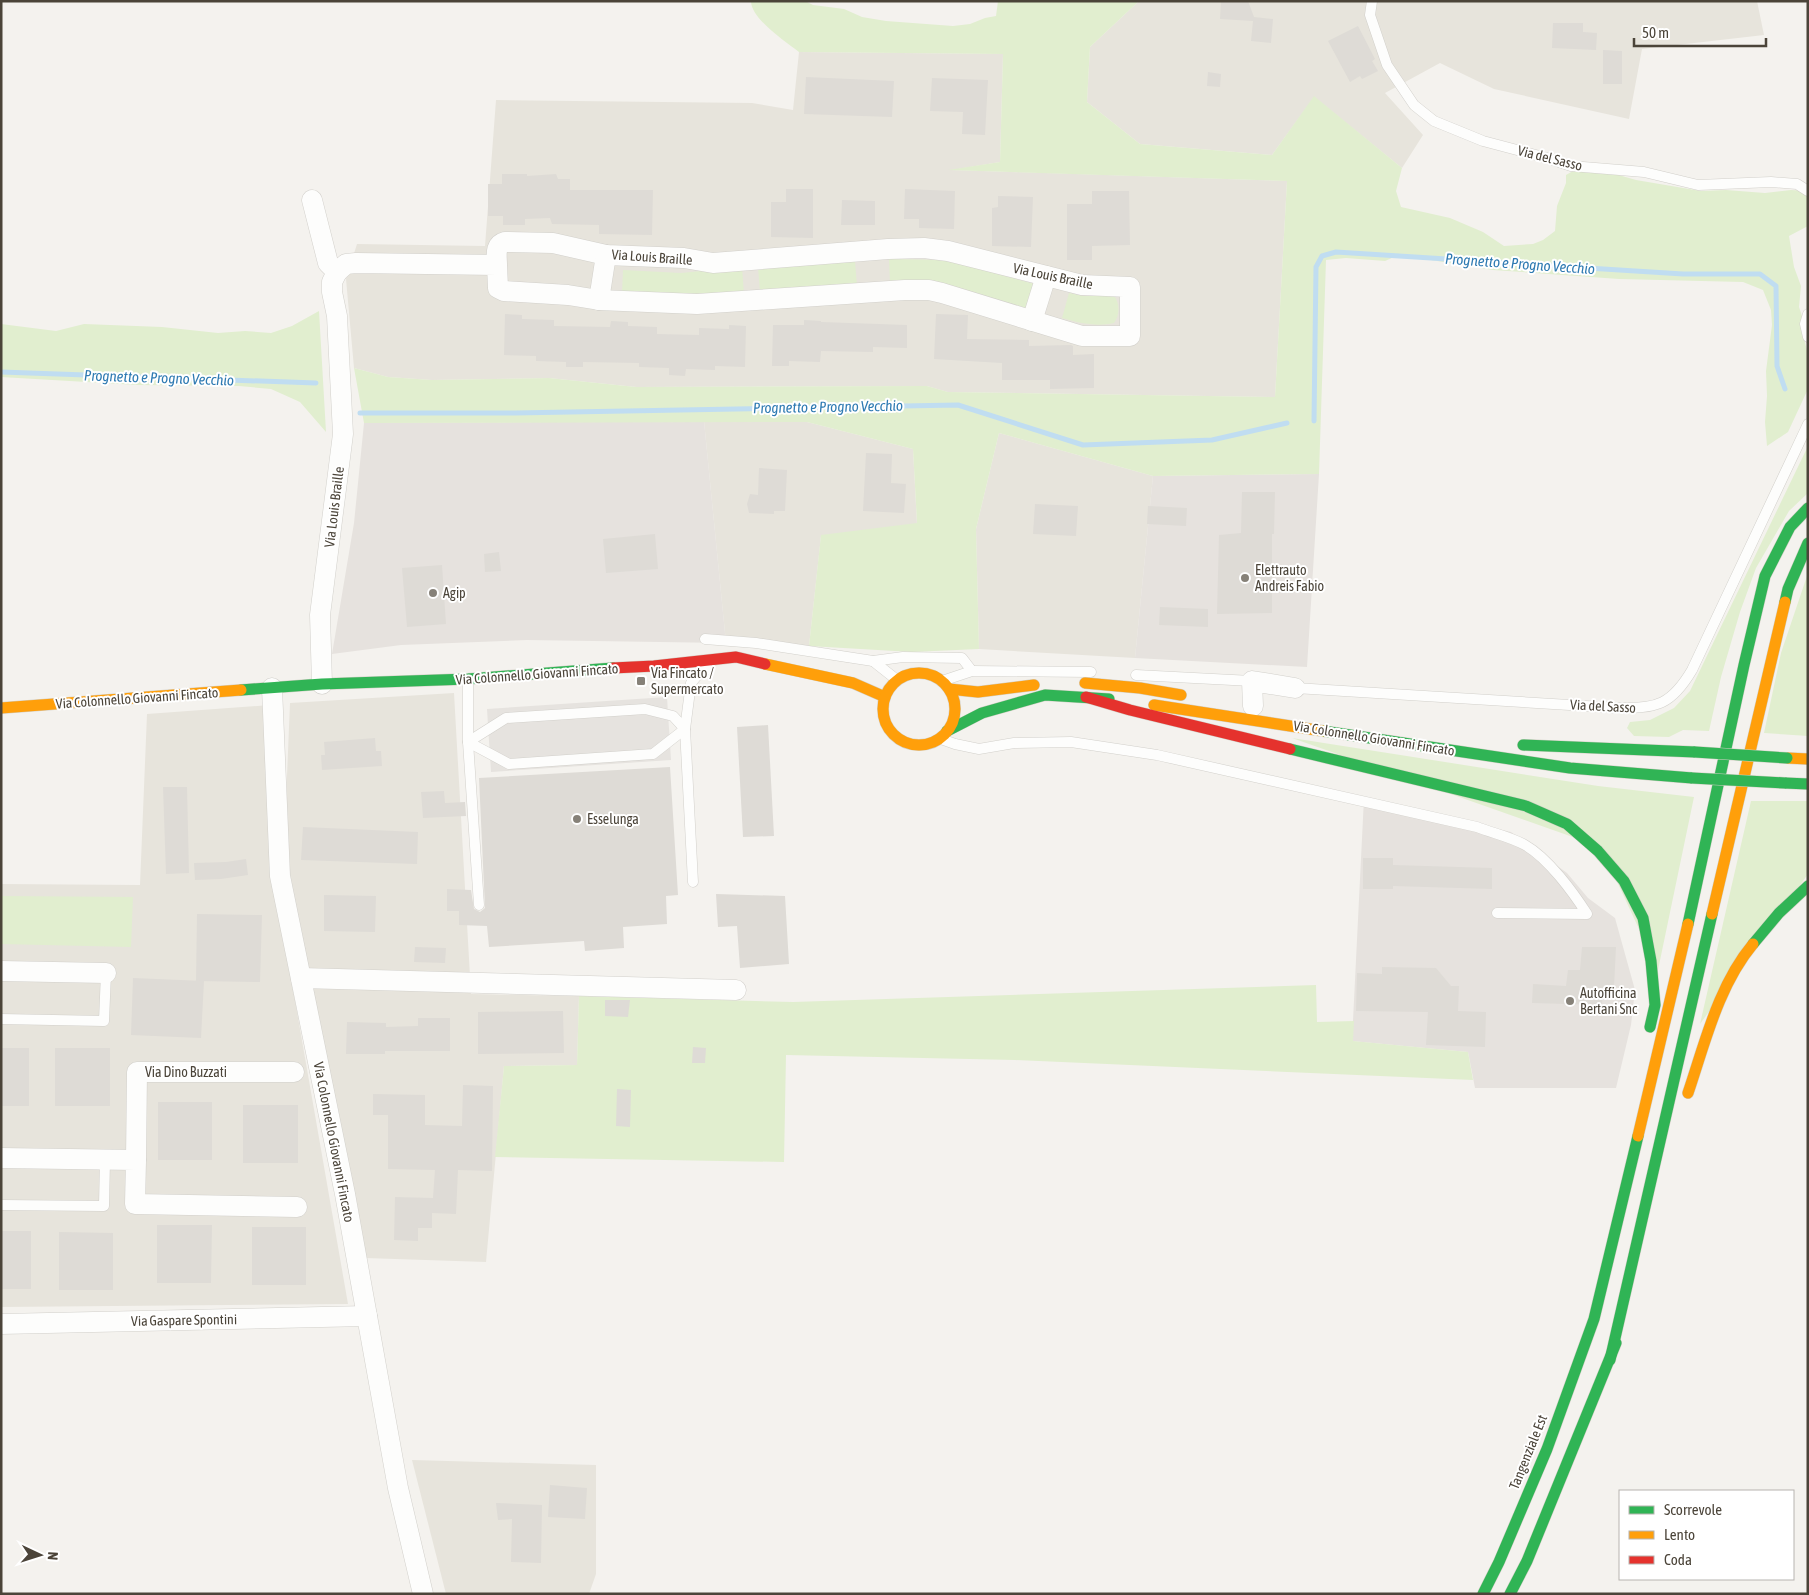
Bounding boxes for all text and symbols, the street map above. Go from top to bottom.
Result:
scale bar [1634,15,1766,47]
text: 50 m [1642,24,1669,41]
street label: Via del Sasso [1516,142,1584,174]
street label: Via Louis Braille [611,246,693,268]
water label: Prognetto e Progno Vecchio [1445,250,1595,277]
street label: Via Louis Braille [1012,260,1094,292]
water label: Prognetto e Progno Vecchio [84,366,234,389]
water label: Prognetto e Progno Vecchio [753,397,903,416]
street label: Via Louis Braille [321,466,347,548]
place label: Elettrauto Andreis Fabio [1255,562,1324,594]
marker: Elettrauto Andreis Fabio [1239,572,1251,584]
place label: Agip [443,585,466,601]
marker: Agip [427,587,439,599]
street label: Via Colonnello Giovanni Fincato [455,660,619,688]
place label: Via Fincato / Supermercato [651,665,724,697]
marker: Via Fincato / Supermercato [635,675,647,687]
street label: Via Colonnello Giovanni Fincato [55,684,219,712]
street label: Via del Sasso [1570,696,1636,716]
street label: Via Colonnello Giovanni Fincato [1292,717,1456,759]
place label: Esselunga [587,811,639,827]
marker: Esselunga [571,813,583,825]
place label: Autofficina Bertani Snc [1580,985,1638,1017]
marker: Autofficina Bertani Snc [1564,995,1576,1007]
street label: Via Colonnello Giovanni Fincato [311,1060,357,1224]
street label: Via Dino Buzzati [145,1064,227,1080]
street label: Via Gaspare Spontini [131,1311,237,1329]
street label: Tangenziale Est [1506,1412,1550,1492]
legend [1619,1490,1794,1580]
text: Scorrevole [1664,1501,1722,1518]
text: Lento [1664,1526,1695,1543]
north arrow [15,1530,65,1580]
text: N [45,1551,61,1561]
text: Coda [1664,1551,1692,1568]

